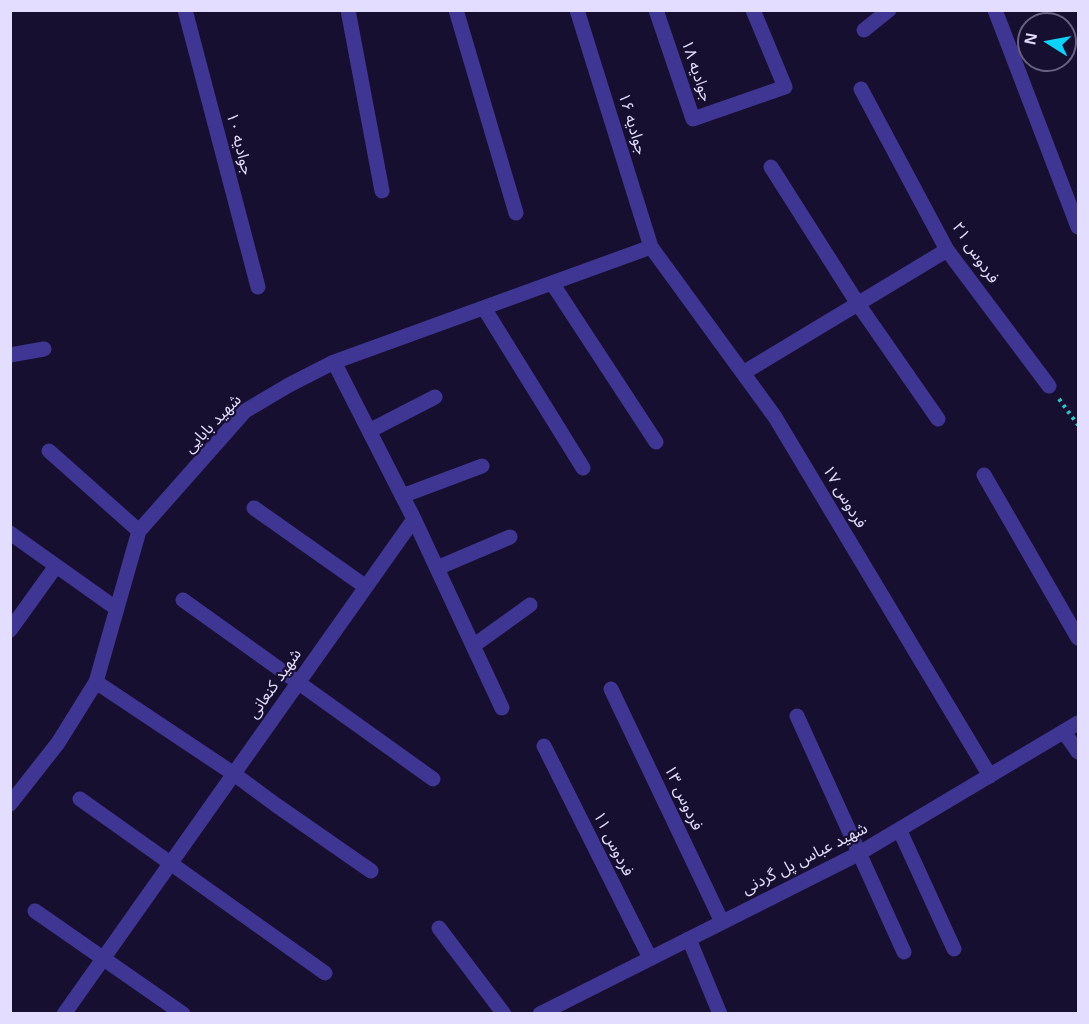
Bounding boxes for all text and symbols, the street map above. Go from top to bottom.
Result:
north arrow [1017,12,1077,72]
text: N [1021,32,1040,46]
street label: جوادیه ۱۸ [677,38,715,104]
street label: جوادیه ۱۶ [614,91,650,157]
street label: جوادیه ۱۰ [221,111,257,177]
street label: فردوس ۲۱ [948,219,1002,287]
street label: شهید بابایی [180,391,246,457]
street label: فردوس ۱۷ [818,462,870,532]
street label: شهید کنعانی [244,645,306,723]
street label: فردوس ۱۳ [660,762,706,834]
street label: فردوس ۱۱ [589,809,637,879]
street label: شهید عباس پل گردنی [739,819,871,899]

